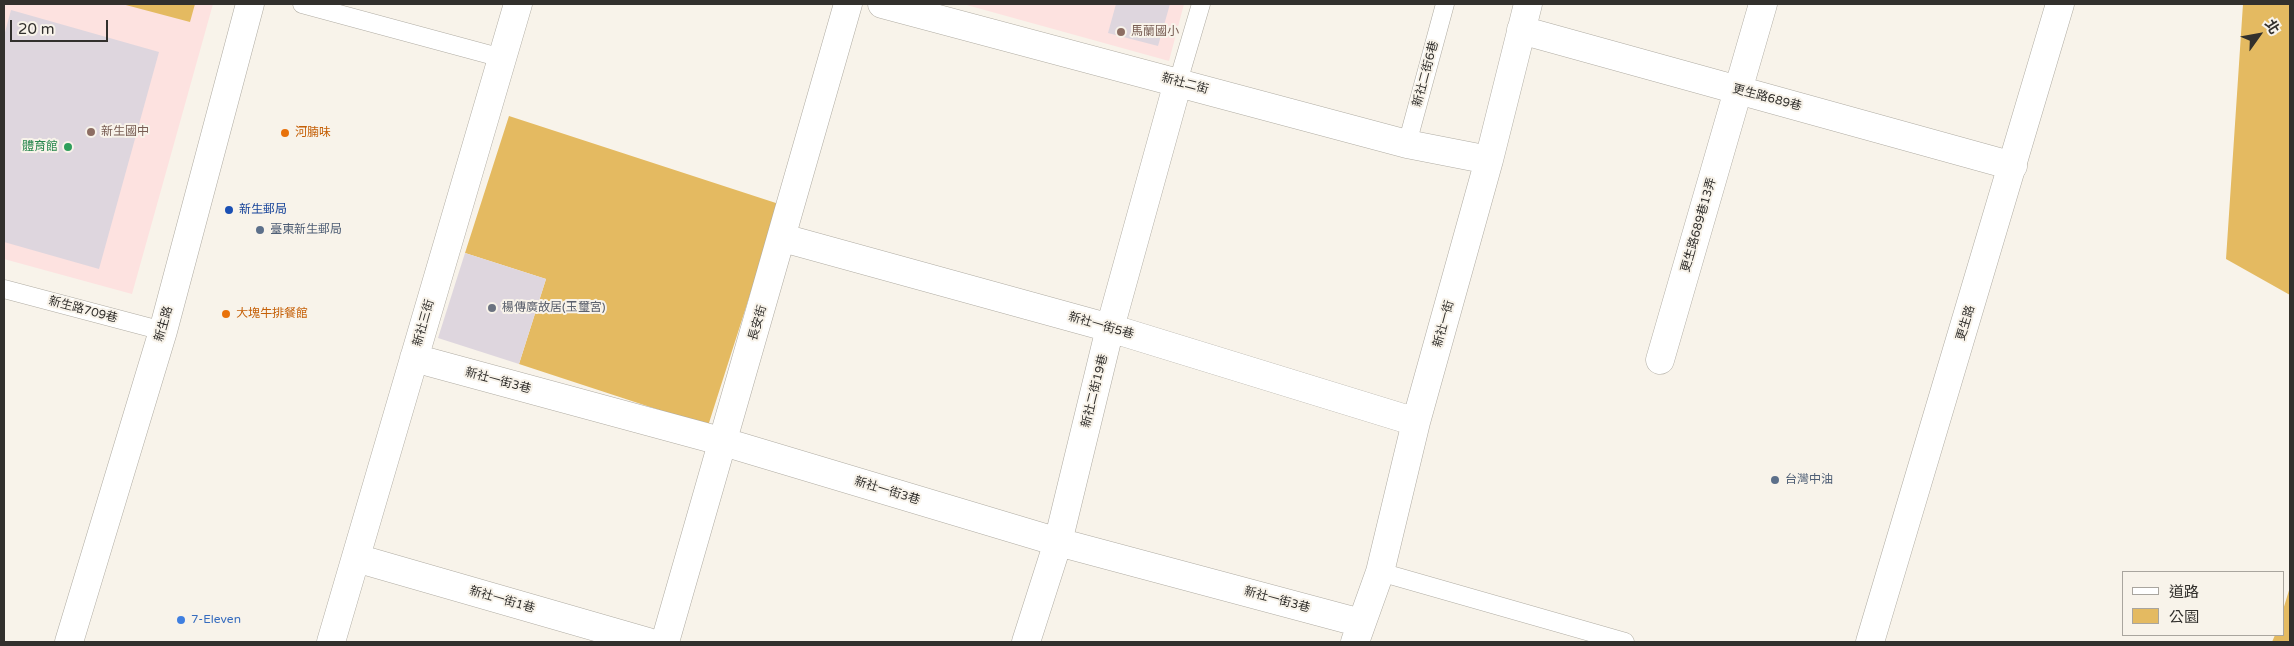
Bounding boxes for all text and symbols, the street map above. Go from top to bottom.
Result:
scale bar [12,10,110,42]
north arrow [2234,10,2284,60]
text: 北 [2261,16,2283,37]
text: 20 m [18,20,55,38]
place label: 馬蘭國小 [1131,25,1179,39]
marker: 馬蘭國小 [1115,26,1127,38]
street label: 新社二街6巷 [1410,40,1442,108]
street label: 新社二街 [1160,71,1210,97]
street label: 更生路689巷 [1731,82,1803,114]
place label: 新生國中 [101,125,149,139]
marker: 新生國中 [85,126,97,138]
place label: 河腩味 [295,126,331,140]
marker: 河腩味 [279,127,291,139]
place label: 體育館 [22,140,58,154]
marker: 體育館 [62,141,74,153]
street label: 更生路689巷13弄 [1679,176,1719,274]
place label: 新生郵局 [239,203,287,217]
marker: 新生郵局 [223,204,235,216]
place label: 臺東新生郵局 [270,223,342,237]
marker: 臺東新生郵局 [254,224,266,236]
street label: 新生路709巷 [47,294,119,326]
street label: 新社三街 [410,298,438,348]
street label: 新社一街 [1431,299,1457,349]
place label: 楊傳廣故居(玉璽宮) [502,301,605,315]
marker: 楊傳廣故居(玉璽宮) [486,302,498,314]
street label: 長安街 [746,304,770,342]
street label: 更生路 [1954,304,1978,342]
street label: 新生路 [152,305,176,343]
place label: 大塊牛排餐館 [236,307,308,321]
marker: 大塊牛排餐館 [220,308,232,320]
street label: 新社一街5巷 [1067,310,1135,342]
street label: 新社二街19巷 [1079,353,1111,429]
street label: 新社一街3巷 [464,365,532,397]
place label: 台灣中油 [1785,473,1833,487]
street label: 新社一街3巷 [853,474,921,508]
marker: 台灣中油 [1769,474,1781,486]
legend [2122,571,2284,636]
text: 道路 [2169,583,2199,601]
street label: 新社一街1巷 [468,584,536,616]
street label: 新社一街3巷 [1243,584,1311,616]
text: 公園 [2169,608,2199,626]
place label: 7-Eleven [191,613,241,627]
marker: 7-Eleven [175,614,187,626]

